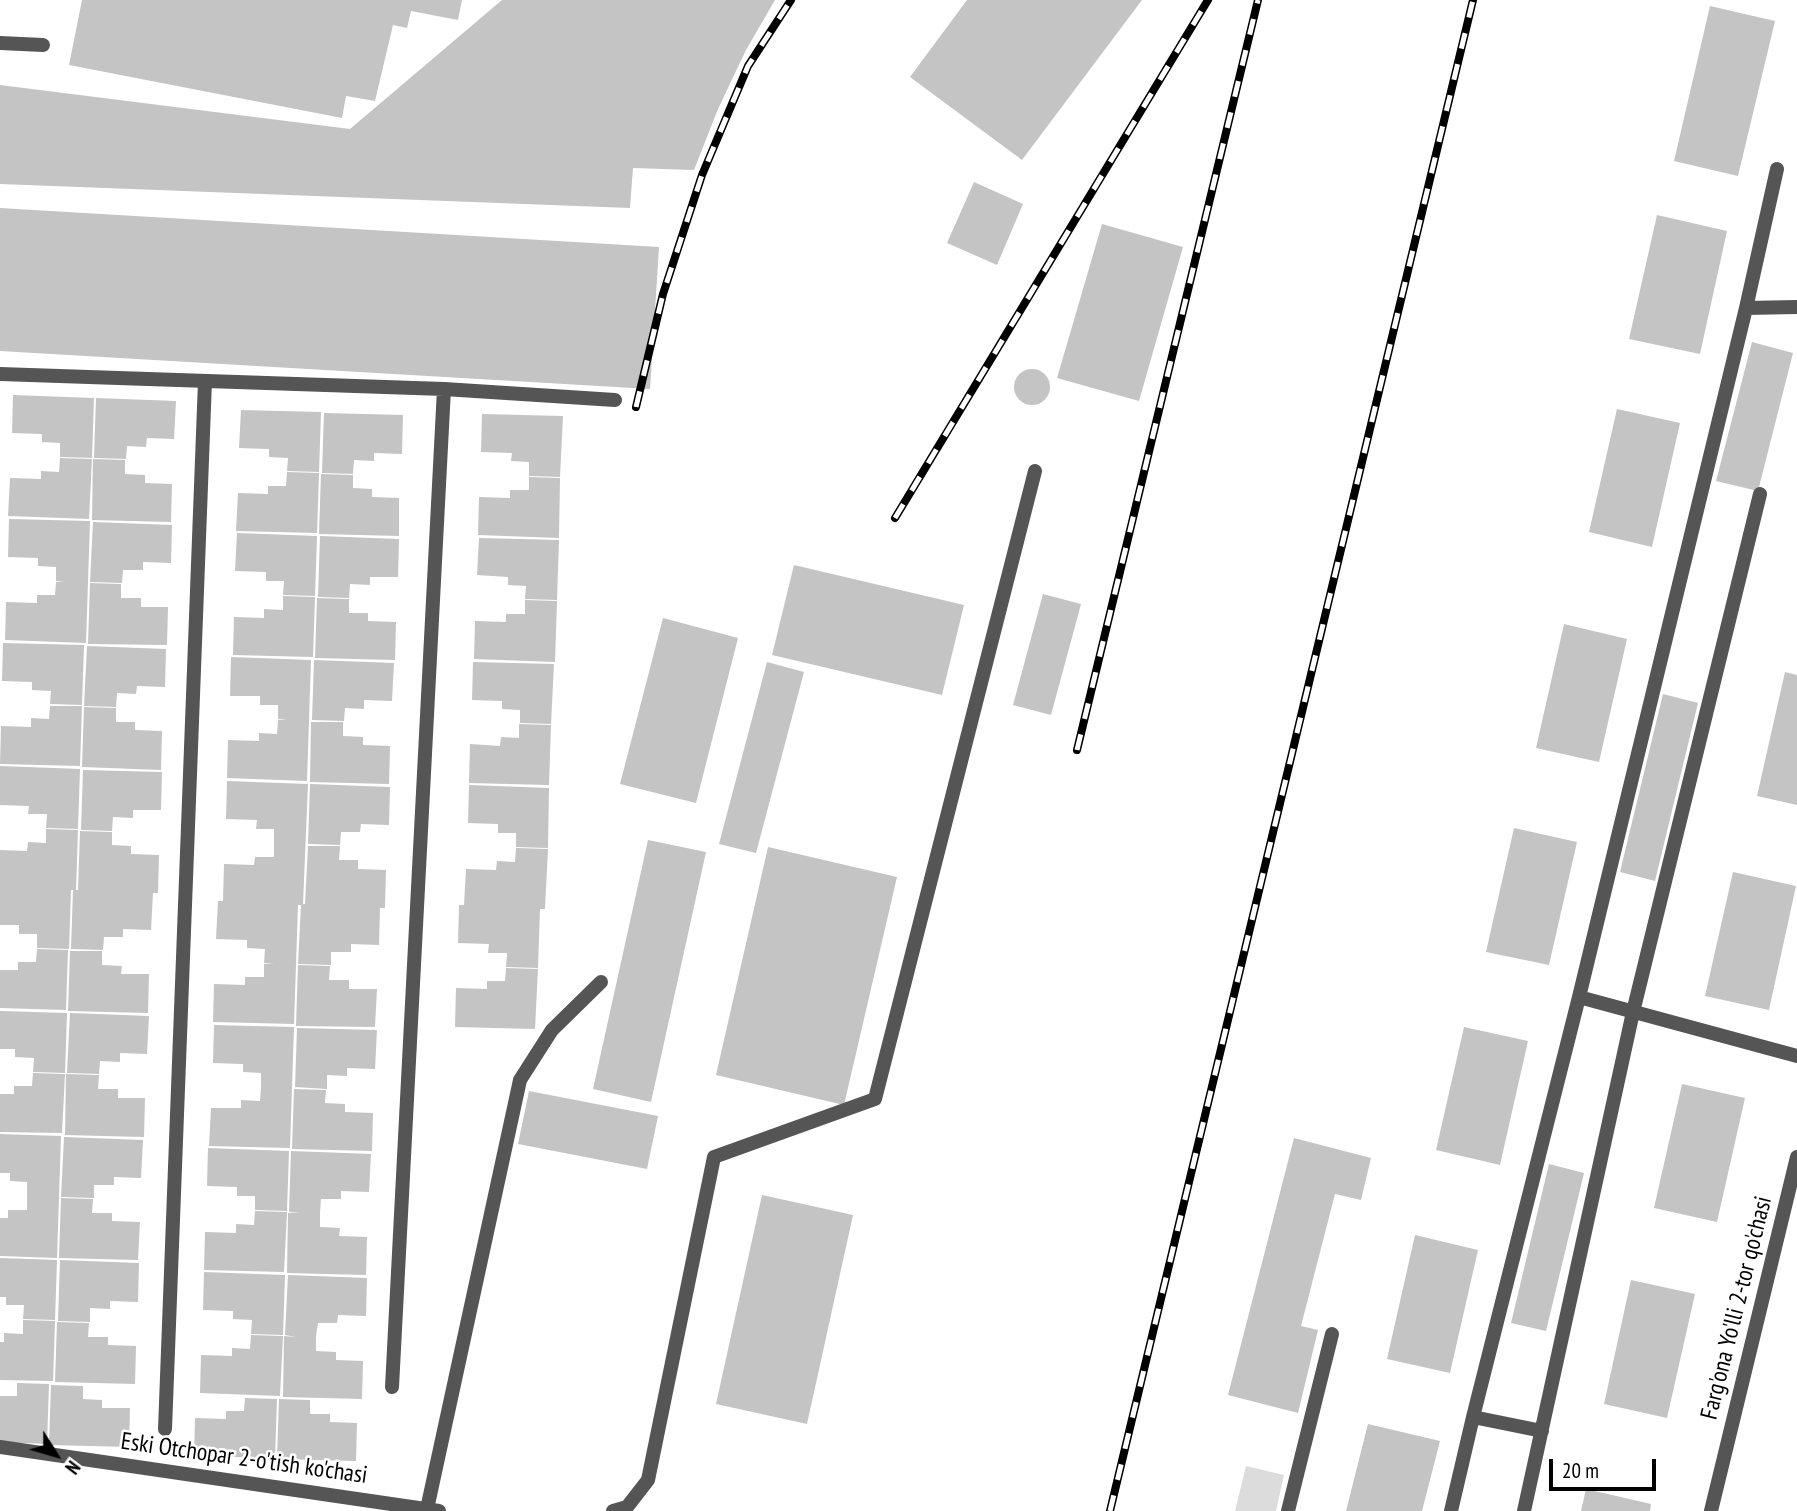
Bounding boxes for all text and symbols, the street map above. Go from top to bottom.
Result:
street label: Farg'ona Yo'lli 2-tor qo'chasi [1695,1193,1779,1423]
north arrow [21,1420,91,1490]
street label: Eski Otchopar 2-o'tish ko'chasi [119,1427,369,1491]
scale bar [1552,1444,1659,1488]
text: N [60,1456,85,1479]
text: 20 m [1562,1457,1599,1484]

